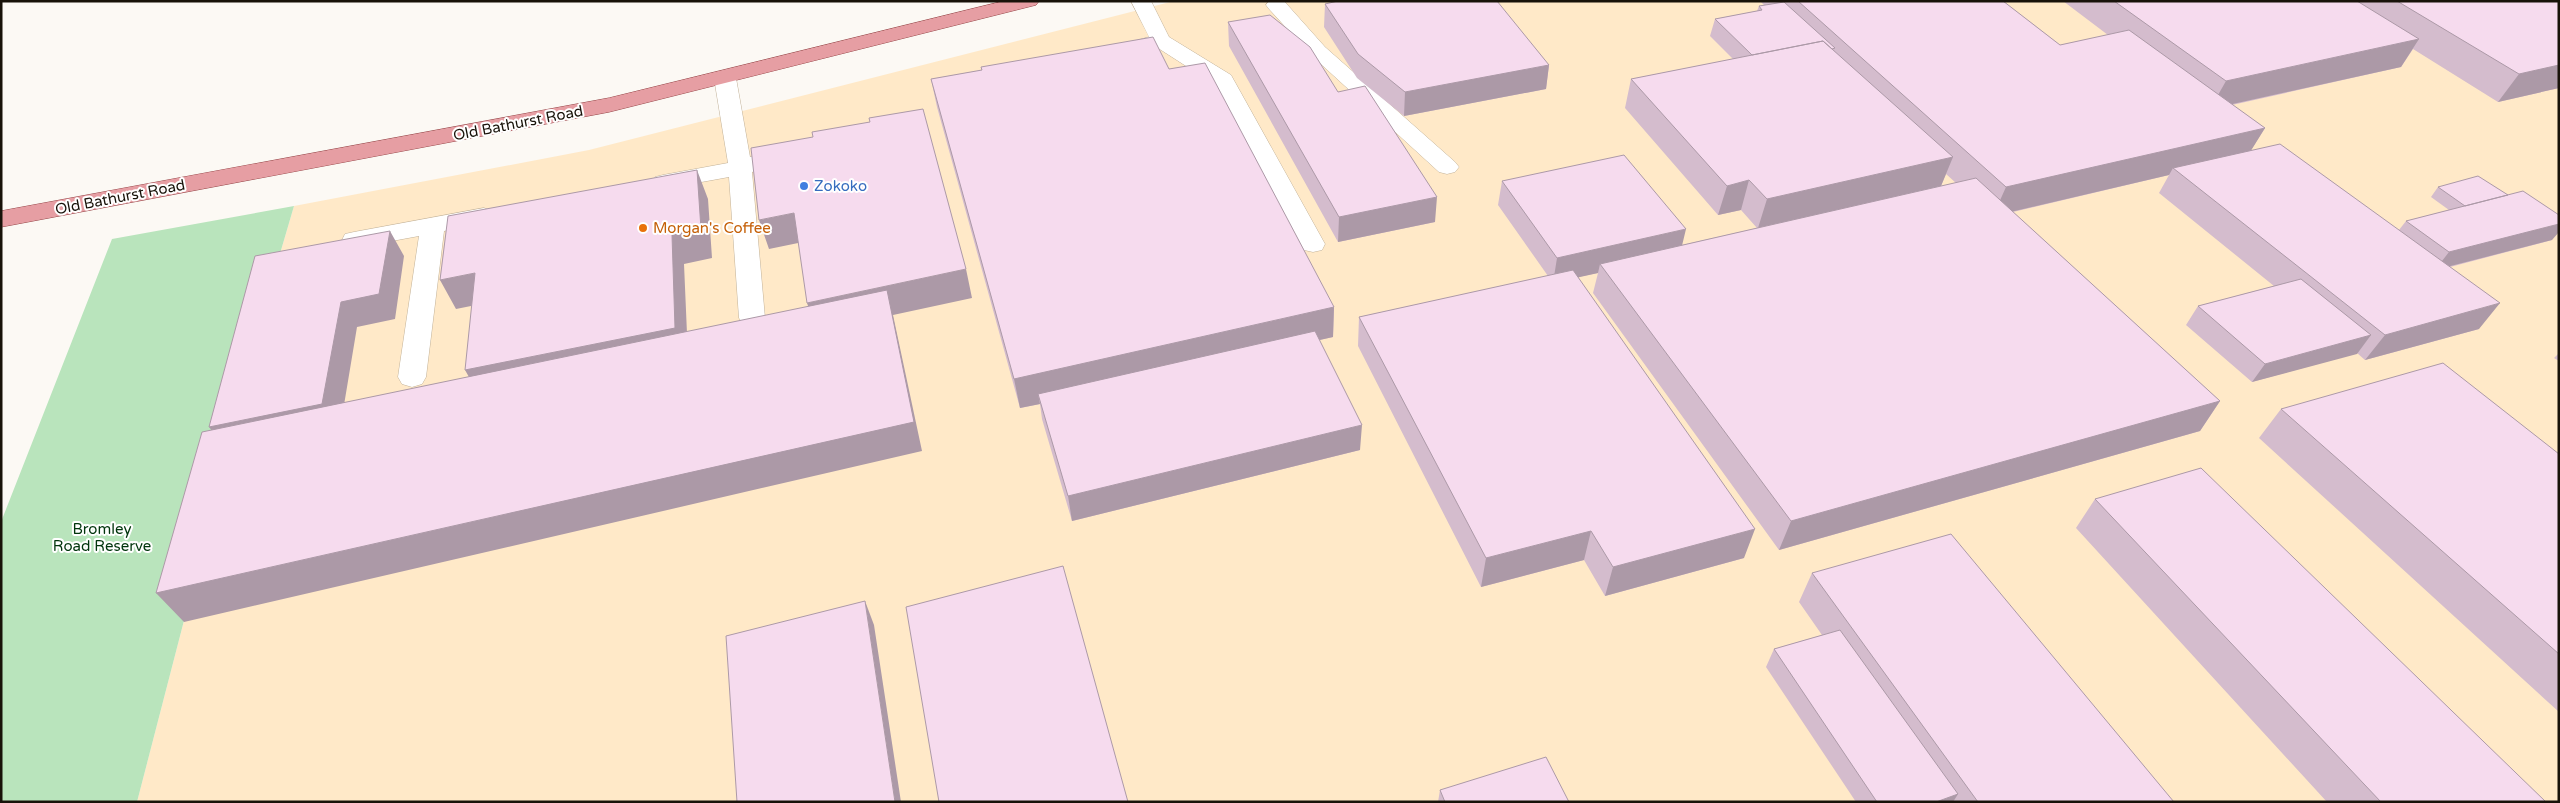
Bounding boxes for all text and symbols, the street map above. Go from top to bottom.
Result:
street label: Old Bathurst Road [452,102,584,144]
street label: Old Bathurst Road [54,176,186,218]
place label: Zokoko [814,177,867,195]
marker: Zokoko [798,180,810,192]
place label: Morgan's Coffee [653,219,771,237]
marker: Morgan's Coffee [637,222,649,234]
park label: Bromley Road Reserve [53,520,151,555]

